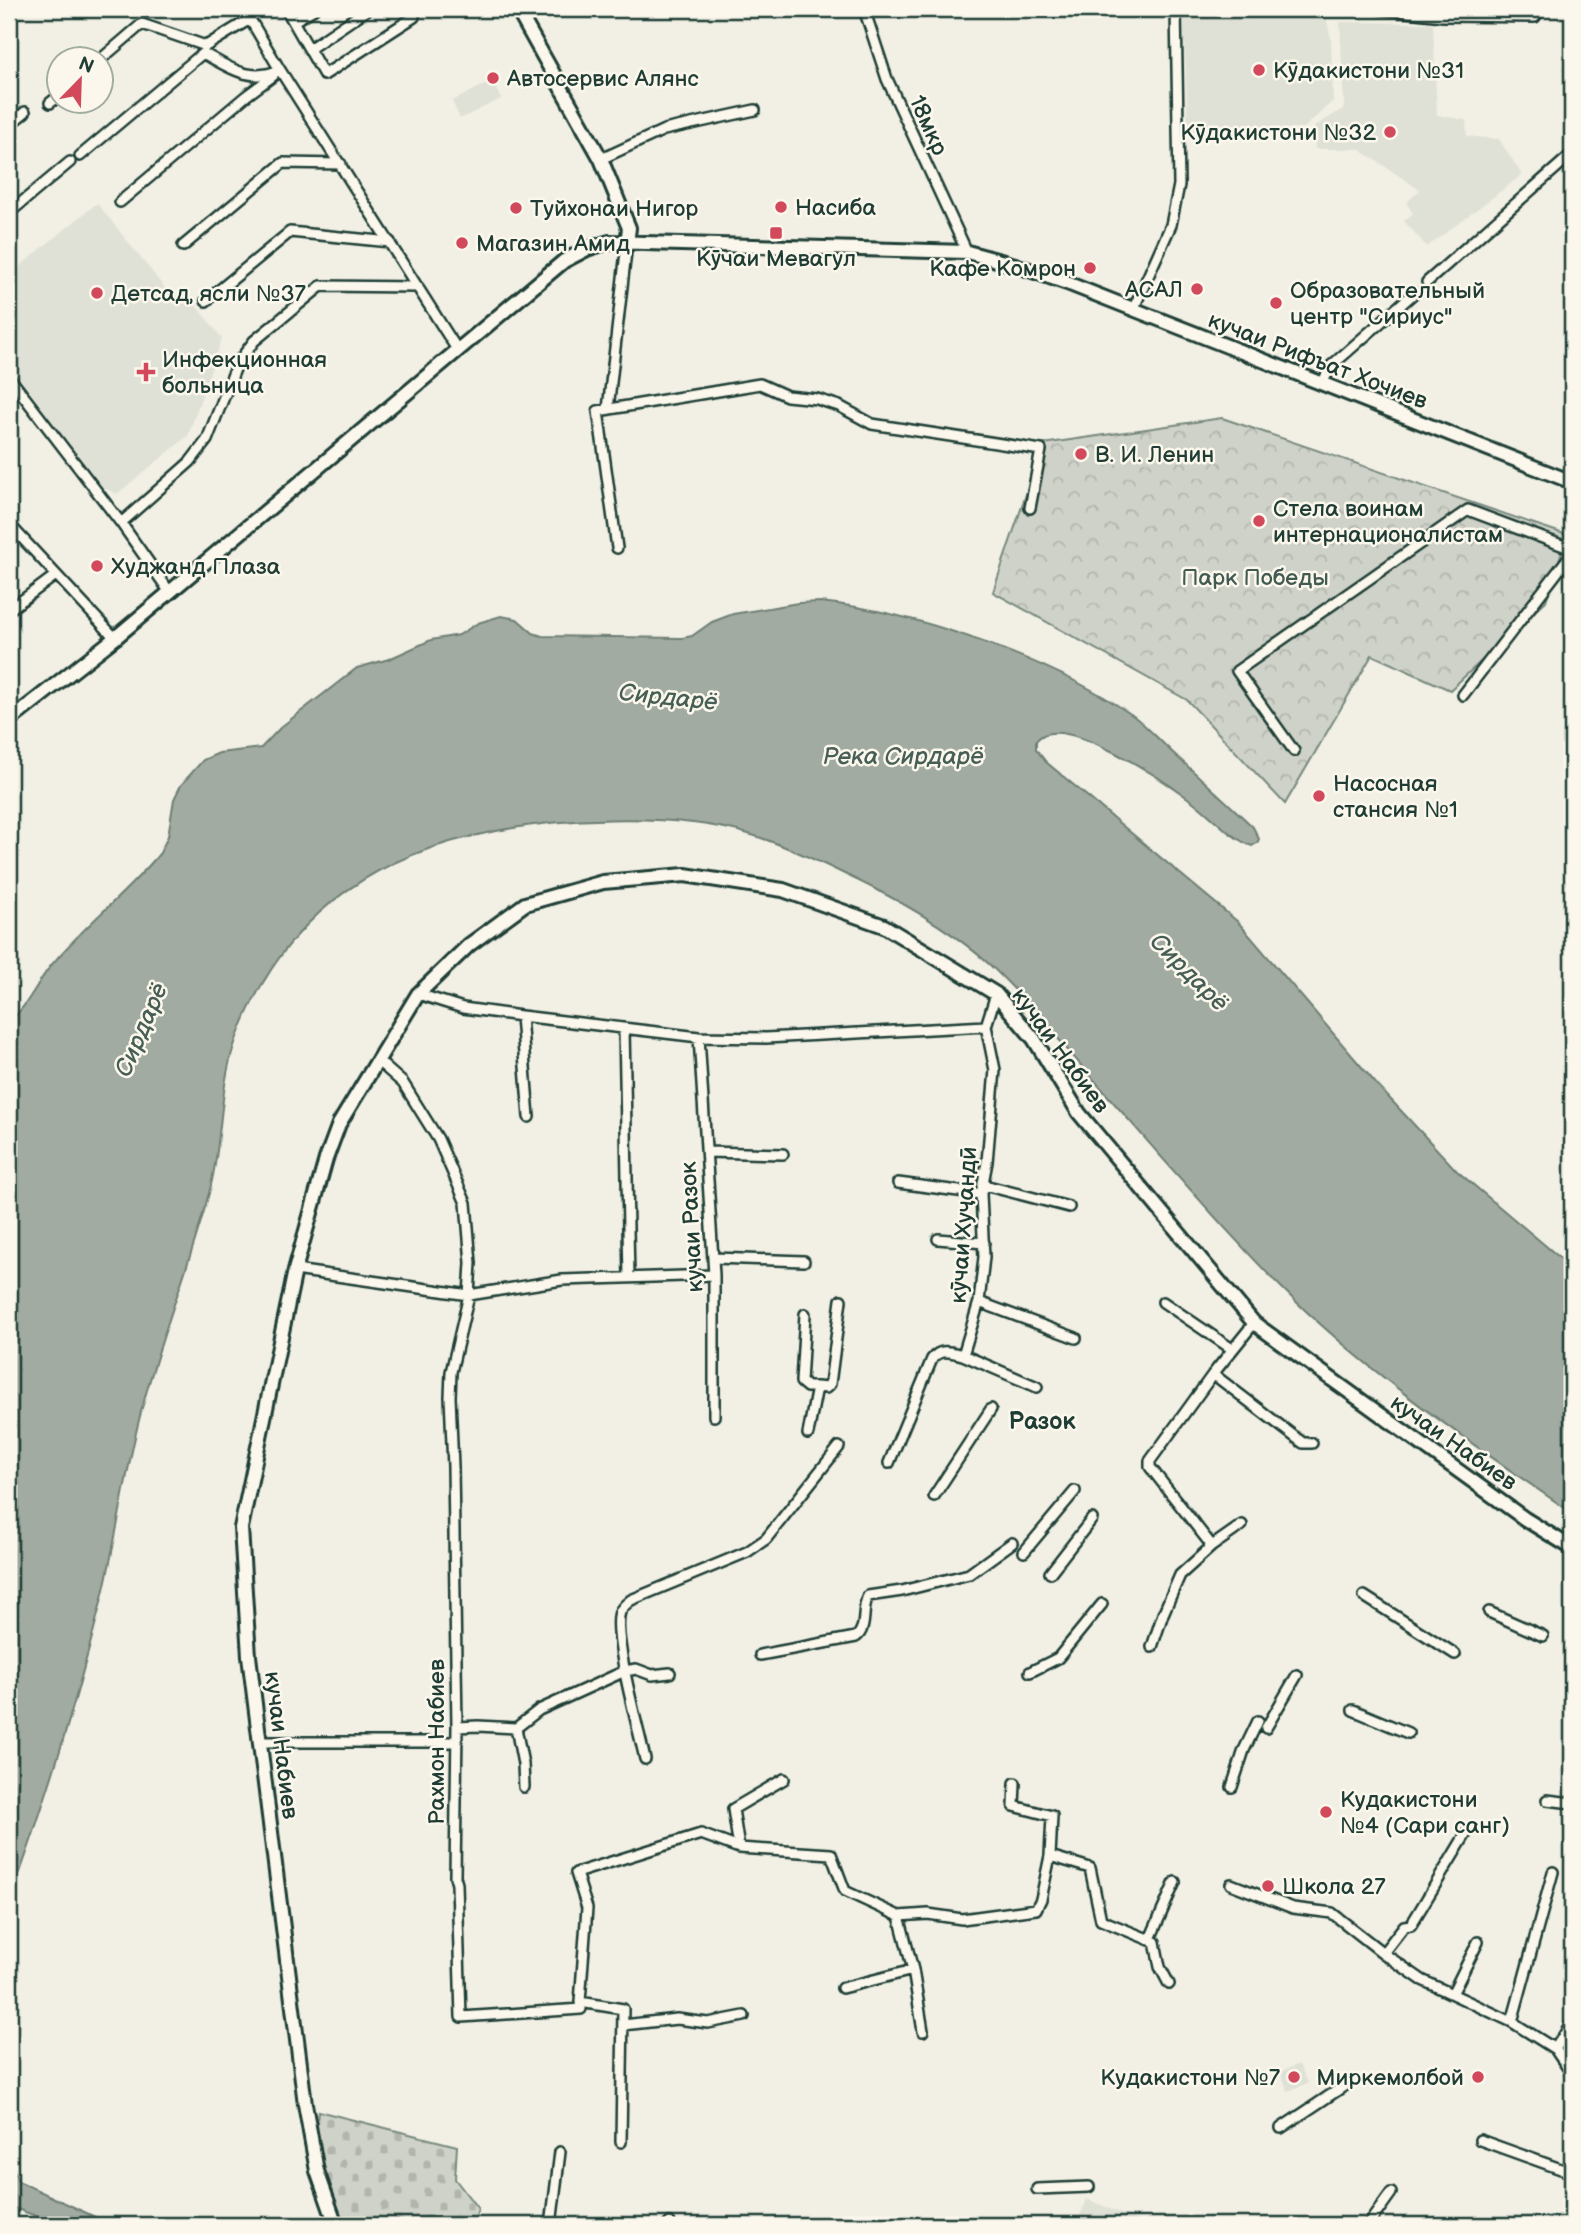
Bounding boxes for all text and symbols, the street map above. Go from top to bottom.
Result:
north arrow [46,46,116,116]
text: N [75,52,97,79]
place label: Кӯдакистони №31 [1273,57,1464,85]
marker: Кӯдакистони №31 [1251,62,1267,78]
place label: Автосервис Алянс [506,65,699,93]
marker: Автосервис Алянс [485,70,501,86]
street label: 18мкр [903,91,954,160]
place label: Кӯдакистони №32 [1180,119,1376,147]
marker: Кӯдакистони №32 [1382,124,1398,140]
place label: Насиба [795,194,876,222]
place label: Туйхонаи Нигор [530,195,698,223]
marker: Насиба [773,199,789,215]
marker: Туйхонаи Нигор [508,200,524,216]
marker: Кӯчаи Мевагул [768,225,784,241]
place label: Магазин Амид [476,230,630,258]
marker: Магазин Амид [454,235,470,251]
place label: Кӯчаи Мевагул [696,245,856,273]
place label: Кафе Комрон [929,255,1076,283]
marker: Кафе Комрон [1082,260,1098,276]
place label: АСАЛ [1124,276,1183,304]
place label: Образовательный центр "Сириус" [1290,277,1485,331]
place label: Детсад, ясли №37 [111,280,307,308]
marker: АСАЛ [1189,281,1205,297]
marker: Детсад, ясли №37 [89,285,105,301]
marker: Образовательный центр "Сириус" [1268,295,1284,311]
street label: кучаи Рифъат Хочиев [1204,306,1431,416]
place label: Инфекционная больница [162,346,327,400]
marker: Инфекционная больница [136,362,156,382]
place label: В. И. Ленин [1095,441,1214,469]
marker: В. И. Ленин [1073,446,1089,462]
place label: Стела воинам интернационалистам [1273,495,1503,549]
marker: Стела воинам интернационалистам [1251,513,1267,529]
place label: Худжанд Плаза [111,553,281,581]
marker: Худжанд Плаза [89,558,105,574]
park label: Парк Победы [1181,564,1329,592]
water label: Сирдарё [617,678,719,717]
water label: Река Сирдарё [823,742,983,771]
place label: Насосная стансия №1 [1333,770,1458,824]
marker: Насосная стансия №1 [1311,788,1327,804]
water label: Сирдарё [1143,927,1234,1018]
water label: Сирдарё [109,979,174,1081]
street label: кучаи Набиев [1005,982,1115,1119]
street label: кӯчаи Хуҷандӣ [945,1146,983,1305]
street label: кучаи Разок [675,1160,709,1293]
street label: кучаи Набиев [1385,1389,1522,1497]
district label: Разок [1009,1407,1076,1436]
street label: Рахмон Набиев [423,1659,451,1825]
street label: кучаи Набиев [258,1670,304,1820]
place label: Кудакистони №4 (Сари санг) [1340,1786,1510,1840]
marker: Кудакистони №4 (Сари санг) [1318,1804,1334,1820]
place label: Школа 27 [1282,1873,1386,1901]
marker: Школа 27 [1260,1878,1276,1894]
place label: Кудакистони №7 [1100,2064,1281,2092]
place label: Миркемолбой [1316,2064,1464,2092]
marker: Кудакистони №7 [1286,2069,1302,2085]
marker: Миркемолбой [1470,2069,1486,2085]

